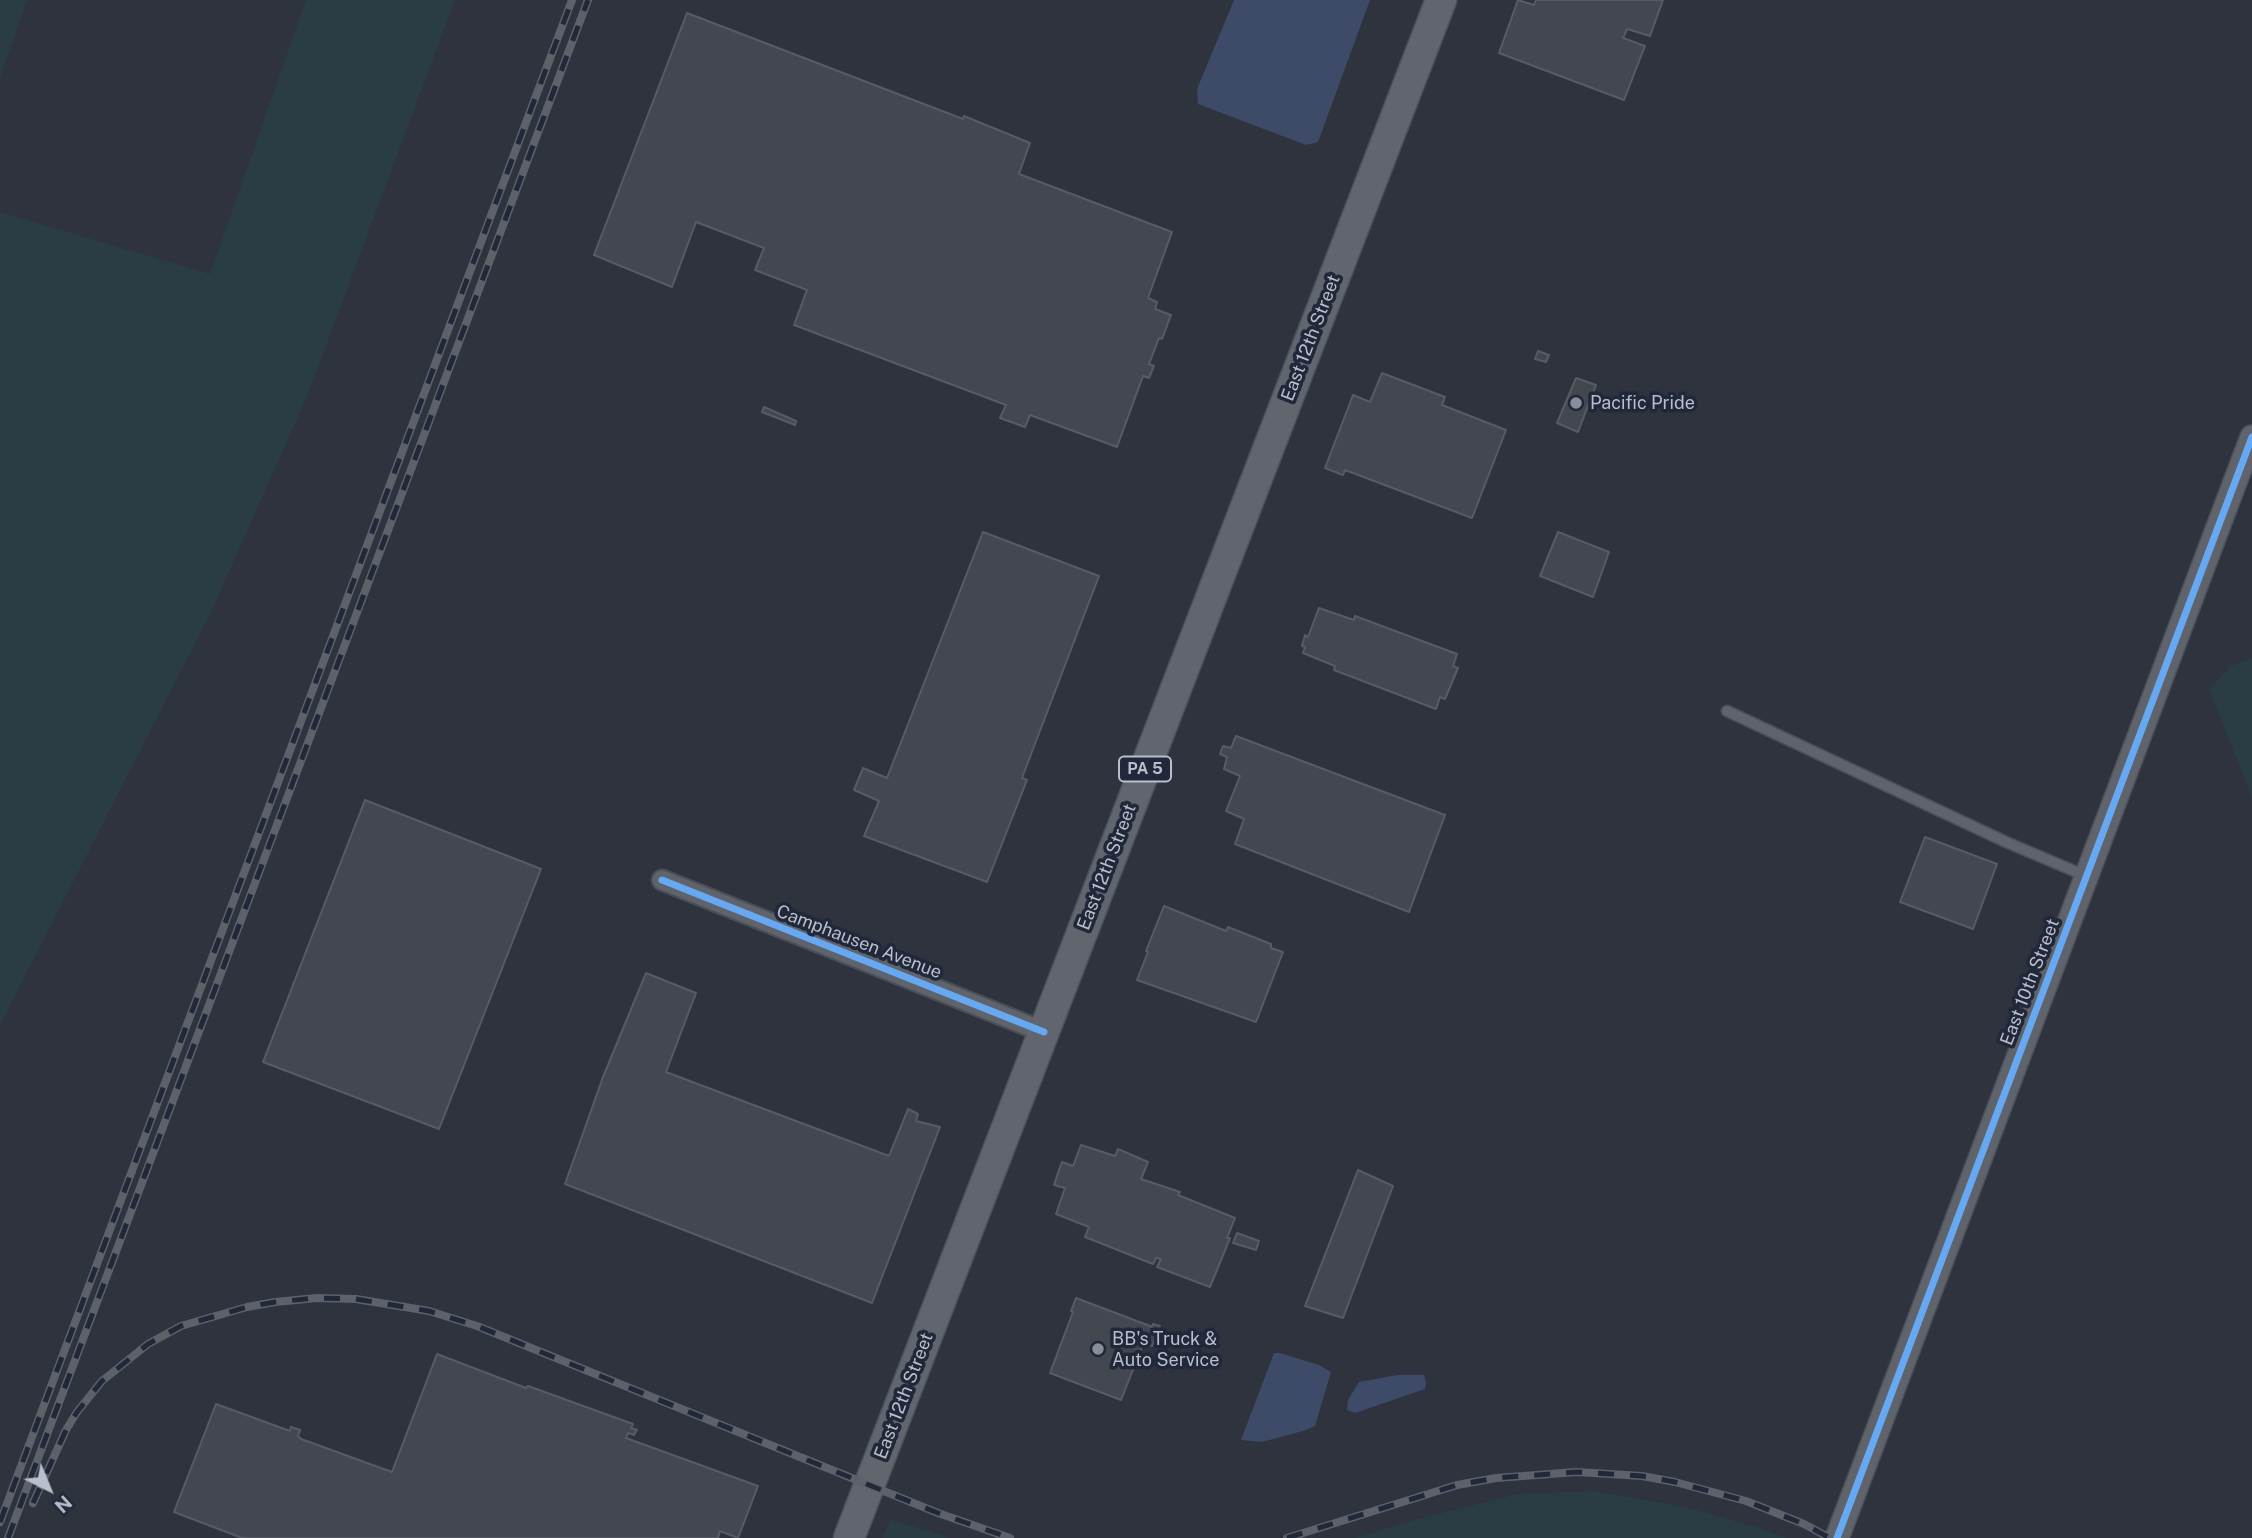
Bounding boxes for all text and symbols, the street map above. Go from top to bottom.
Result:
street label: East 12th Street [1277,272,1345,404]
place label: Pacific Pride [1590,392,1695,414]
marker: Pacific Pride [1568,395,1584,411]
road number: PA 5 [1119,756,1171,782]
street label: East 12th Street [1073,801,1141,933]
street label: Camphausen Avenue [773,901,945,983]
street label: East 10th Street [1996,916,2064,1048]
place label: BB's Truck & Auto Service [1112,1328,1219,1370]
street label: East 12th Street [870,1330,938,1462]
marker: BB's Truck & Auto Service [1090,1341,1106,1357]
north arrow [14,1454,84,1524]
text: N [50,1491,76,1517]

